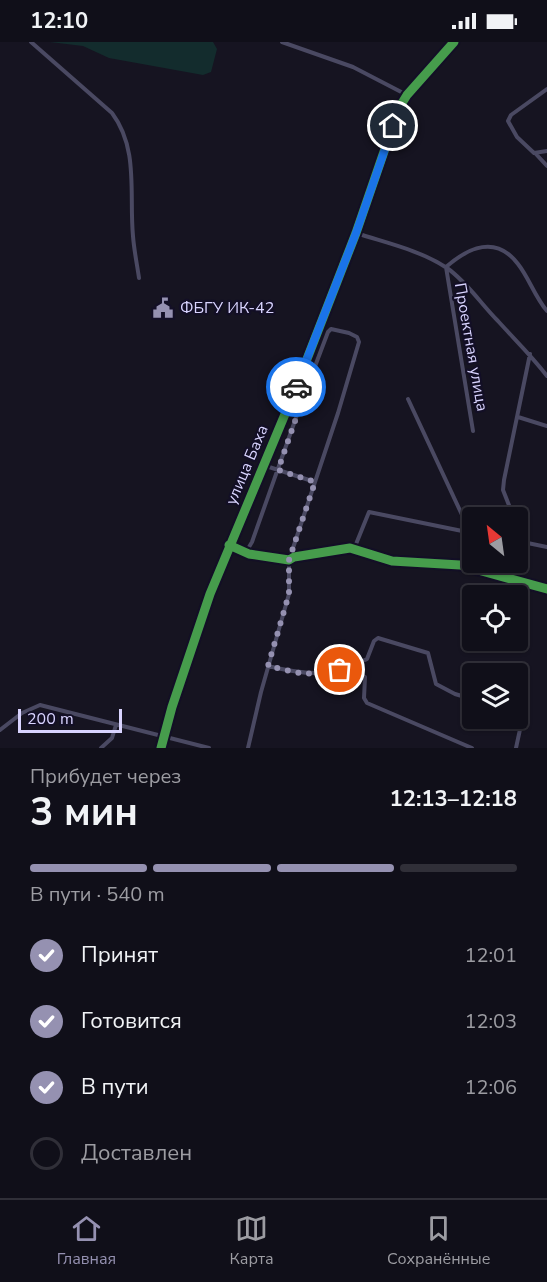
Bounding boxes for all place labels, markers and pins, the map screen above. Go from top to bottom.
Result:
pin [367,100,418,151]
public building icon: ФБГУ ИК-42 [151,296,175,320]
place label: ФБГУ ИК-42 [180,297,274,319]
pin [314,644,365,695]

